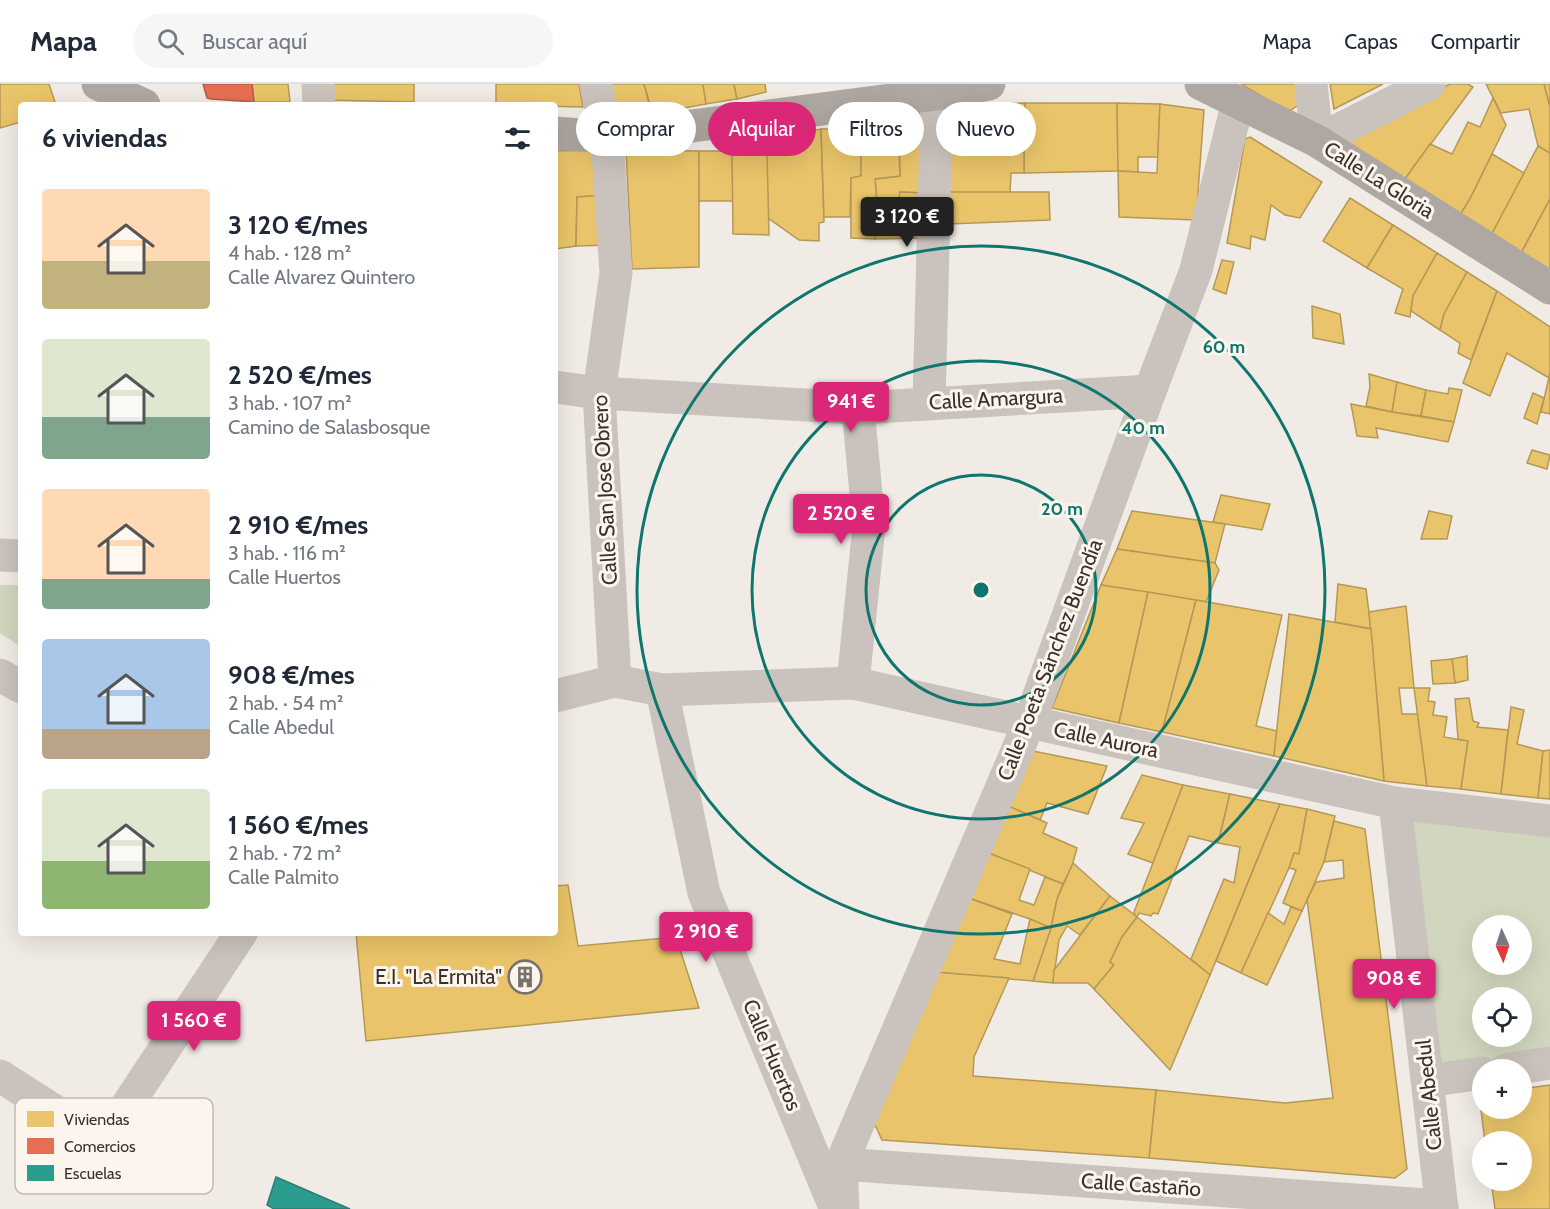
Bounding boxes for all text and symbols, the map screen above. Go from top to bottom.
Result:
search box [133,14,553,68]
text: Mapa [30,24,97,58]
icon: search [154,25,187,58]
text: Buscar aquí [202,28,307,55]
text: Mapa [1263,29,1311,54]
text: Capas [1344,29,1398,54]
text: Compartir [1431,29,1520,54]
chip: Comprar [576,102,696,156]
chip: Alquilar [708,102,816,156]
chip: Filtros [828,102,924,156]
chip: Nuevo [936,102,1036,156]
text: 6 viviendas [42,122,167,154]
icon: filters [501,122,534,155]
street label: Calle La Gloria [1320,136,1439,223]
pin: 3 120 € [852,197,962,248]
text: 3 120 € [875,204,939,228]
text: 3 120 €/mes [228,209,368,241]
icon: home [90,213,162,285]
text: 4 hab. · 128 m² [228,241,351,265]
text: Calle Alvarez Quintero [228,265,415,289]
text: 60 m [1203,336,1245,358]
text: 2 520 €/mes [228,359,372,391]
icon: home [90,363,162,435]
pin: 941 € [809,382,893,433]
street label: Calle Amargura [928,383,1064,414]
text: 941 € [827,389,875,413]
text: 3 hab. · 107 m² [228,391,352,415]
street label: Calle San Jose Obrero [587,394,622,586]
text: Camino de Salasbosque [228,415,430,439]
text: 40 m [1121,417,1165,439]
pin: 2 520 € [786,494,896,545]
text: 20 m [1041,498,1083,520]
text: 2 520 € [807,501,875,525]
text: 2 910 €/mes [228,509,368,541]
icon: home [90,513,162,585]
street label: Calle Poeta Sánchez Buendía [992,536,1107,784]
text: 3 hab. · 116 m² [228,541,346,565]
text: Calle Huertos [228,565,341,589]
centre of rings [971,580,991,600]
text: 908 €/mes [228,659,355,691]
icon: home [90,663,162,735]
text: 2 hab. · 54 m² [228,691,343,715]
text: Calle Abedul [228,715,334,739]
street label: Calle Aurora [1051,716,1161,763]
text: 1 560 €/mes [228,809,369,841]
icon: home [90,813,162,885]
text: 2 hab. · 72 m² [228,841,341,865]
text: Calle Palmito [228,865,339,889]
pin: 2 910 € [651,912,761,963]
north arrow [1472,915,1532,975]
map controls [1472,915,1532,1191]
text: 2 910 € [673,919,739,943]
building icon: E.I. "La Ermita" [507,959,543,995]
pin: 908 € [1352,959,1436,1010]
place label: E.I. "La Ermita" [375,964,502,989]
text: 908 € [1367,966,1421,990]
button: locate [1472,987,1532,1047]
street label: Calle Huertos [738,995,807,1115]
pin: 1 560 € [139,1001,249,1052]
text: 1 560 € [161,1008,227,1032]
street label: Calle Abedul [1410,1038,1447,1152]
button: + [1472,1059,1532,1119]
legend [15,1098,213,1194]
text: Viviendas [64,1110,130,1129]
button: − [1472,1131,1532,1191]
text: Comercios [64,1137,136,1156]
text: Escuelas [64,1164,122,1183]
street label: Calle Castaño [1080,1168,1202,1201]

